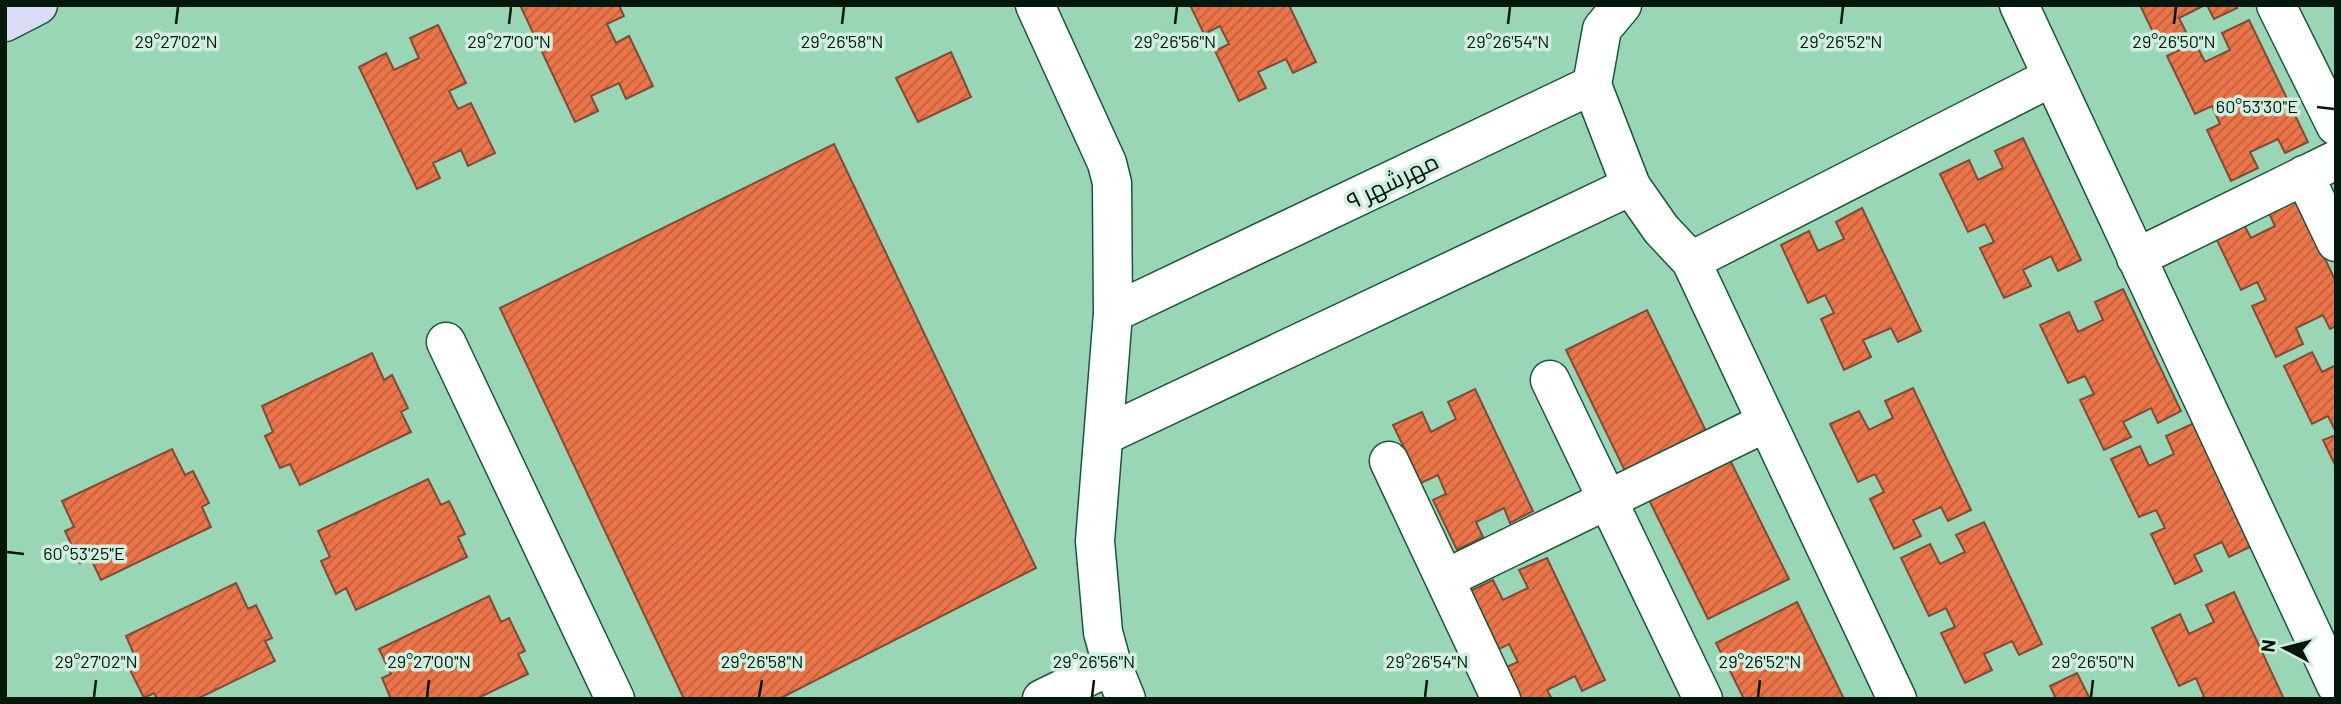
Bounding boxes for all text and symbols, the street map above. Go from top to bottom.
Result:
text: 29°27'02"N [134,30,218,52]
text: 29°27'00"N [467,30,551,52]
text: 29°26'58"N [801,30,883,52]
text: 29°26'56"N [1134,30,1216,52]
text: 29°26'54"N [1467,30,1549,52]
text: 29°26'52"N [1800,30,1882,52]
text: 29°26'50"N [2132,30,2216,52]
text: 60°53'30"E [2216,95,2298,117]
street label: مهرشهر ۹ [1341,145,1443,216]
text: 60°53'25"E [43,542,125,564]
north arrow [2250,613,2320,683]
text: N [2255,638,2280,654]
text: 29°27'02"N [54,650,138,672]
text: 29°27'00"N [387,650,471,672]
text: 29°26'58"N [721,650,803,672]
text: 29°26'56"N [1053,650,1135,672]
text: 29°26'54"N [1386,650,1468,672]
text: 29°26'52"N [1719,650,1801,672]
text: 29°26'50"N [2051,650,2135,672]

